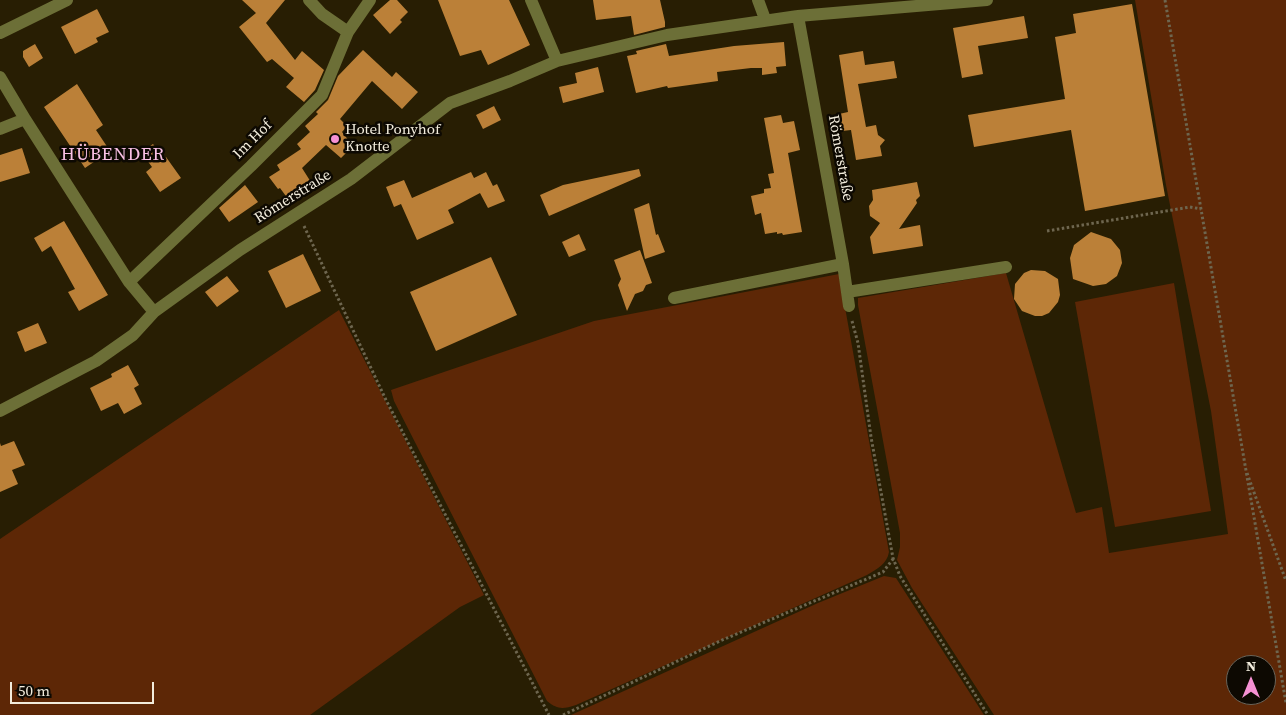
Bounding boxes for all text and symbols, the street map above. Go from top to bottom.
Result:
street label: Römerstraße [824,114,856,202]
street label: Im Hof [230,117,276,163]
place label: Hotel Ponyhof Knotte [345,121,440,156]
marker: Hotel Ponyhof Knotte [329,133,341,145]
district label: HÜBENDER [60,144,166,166]
street label: Römerstraße [251,166,335,228]
north arrow [1226,655,1276,705]
text: N [1246,656,1256,676]
scale bar [12,672,156,704]
text: 50 m [18,680,50,701]

